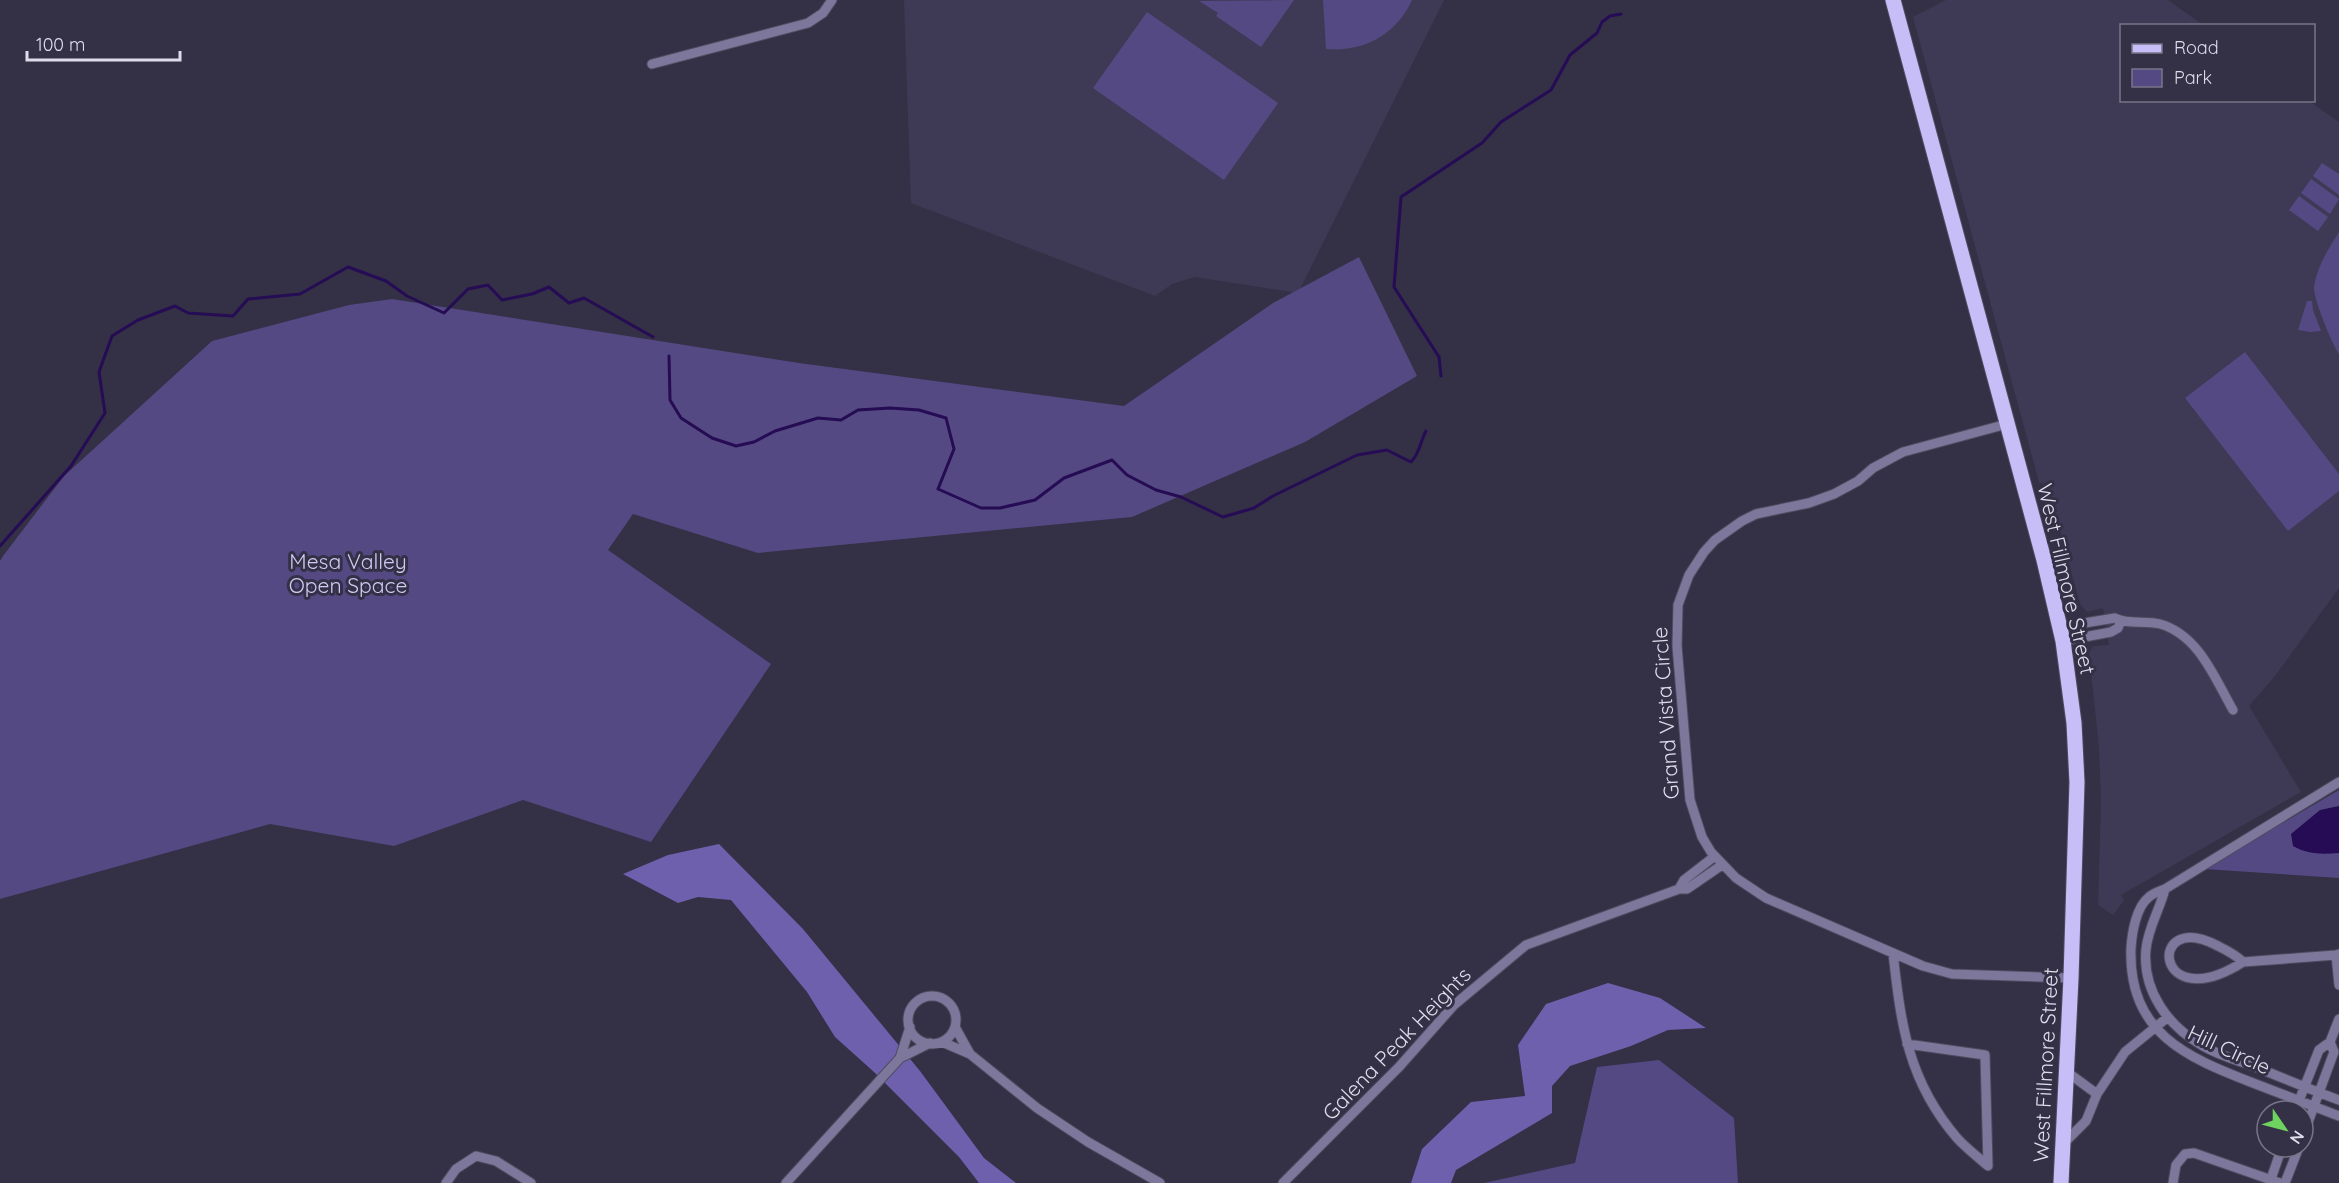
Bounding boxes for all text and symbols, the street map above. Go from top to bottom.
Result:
scale bar [27,24,180,62]
legend [2120,24,2315,102]
text: 100 m [36,33,85,56]
text: Road [2174,36,2219,59]
text: Park [2174,66,2212,89]
street label: West Fillmore Street [2032,481,2102,677]
park label: Mesa Valley Open Space [289,548,407,598]
street label: Grand Vista Circle [1646,626,1684,800]
street label: Galena Peak Heights [1317,961,1476,1125]
street label: West Fillmore Street [2027,967,2063,1163]
street label: Hill Circle [2184,1019,2275,1080]
north arrow [2255,1099,2315,1159]
text: N [2286,1127,2309,1148]

